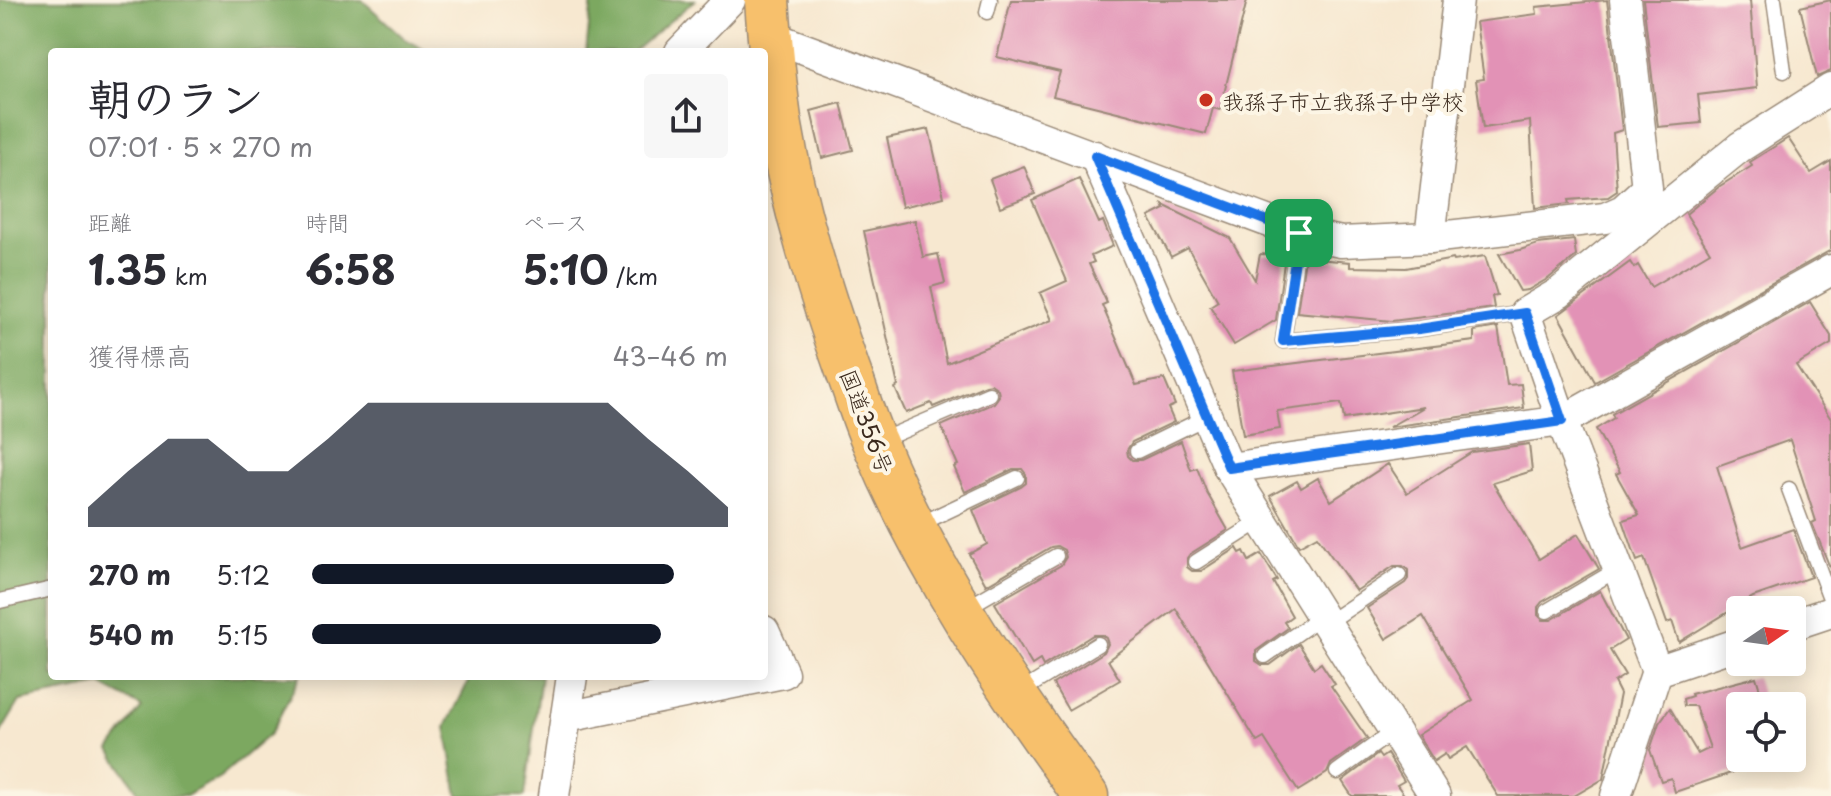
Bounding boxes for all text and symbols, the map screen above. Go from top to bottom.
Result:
text: 朝のラン [88,64,264,130]
button: share [644,74,728,158]
place label: 我孫子市立我孫子中学校 [1222,84,1464,117]
marker: 我孫子市立我孫子中学校 [1197,91,1215,109]
text: 07:01 · 5 × 270 m [88,127,313,166]
pin [1265,199,1333,267]
text: 距離 [88,205,132,238]
text: 時間 [305,205,349,238]
text: ペース [523,205,587,238]
icon: arrive [1277,211,1321,255]
text: 1.35 [88,238,168,299]
text: 6:58 [305,238,396,299]
text: 5:10 [523,238,609,299]
text: km [168,259,208,292]
text: /km [609,259,658,292]
text: 獲得標高 [88,336,192,375]
text: 43–46 m [613,336,728,375]
street label: 国道356号 [833,364,903,478]
text: 270 m [88,555,171,594]
text: 5:12 [216,555,270,594]
north arrow [1726,596,1806,676]
map controls [1726,596,1806,772]
text: 540 m [88,615,174,654]
text: 5:15 [216,615,269,654]
button: locate [1726,692,1806,772]

